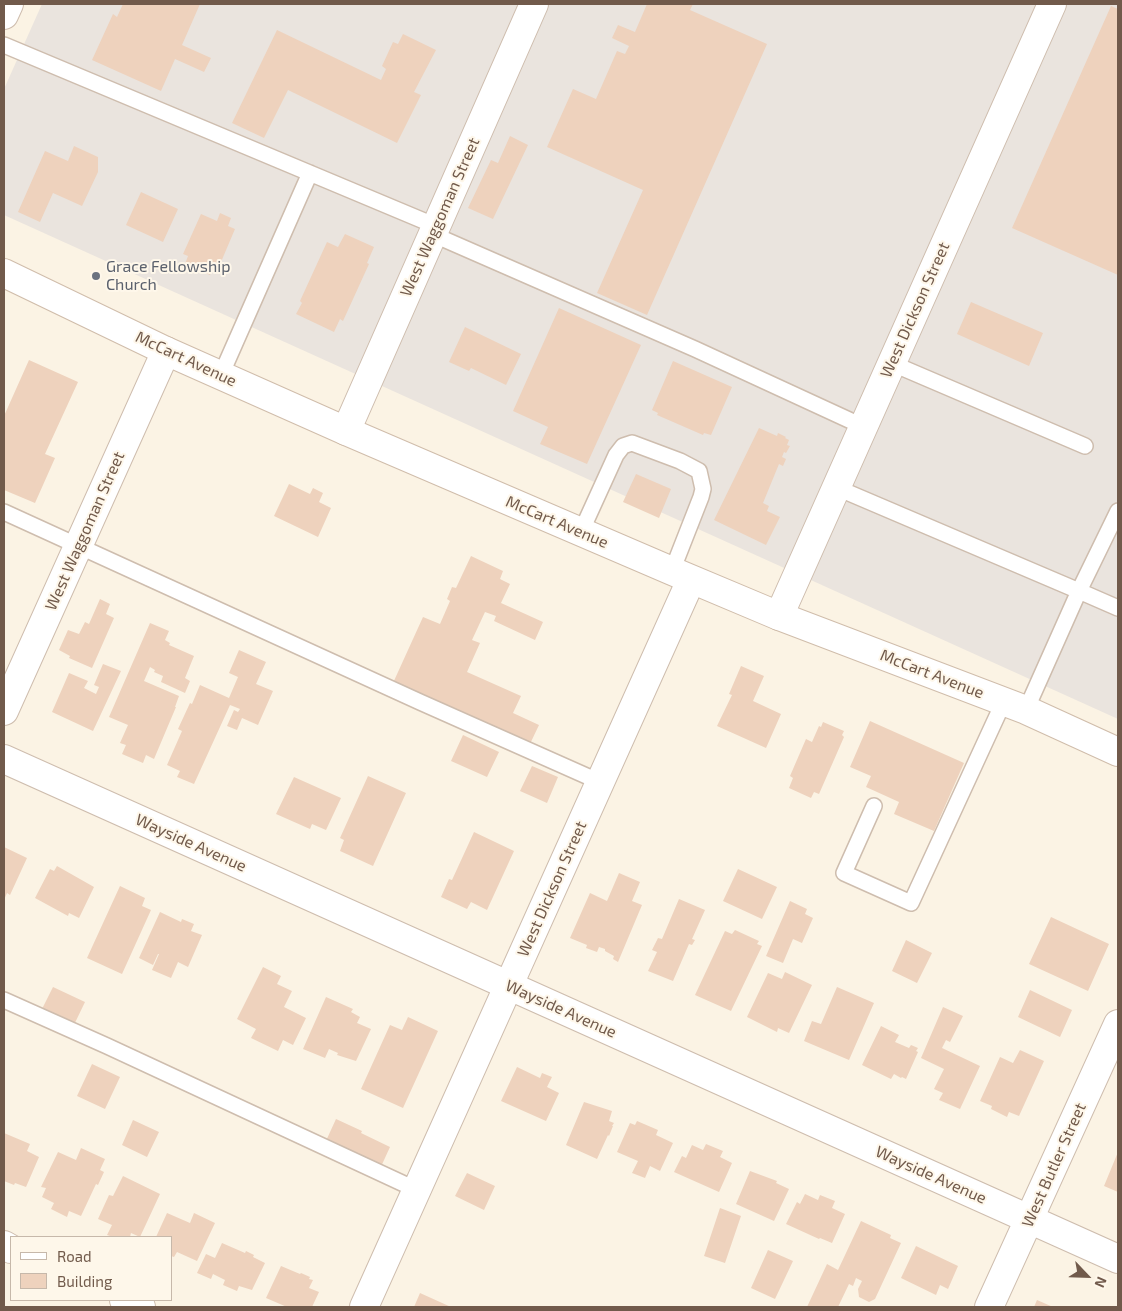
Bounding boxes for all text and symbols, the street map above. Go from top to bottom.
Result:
street label: West Waggoman Street [396,135,484,299]
street label: West Dickson Street [876,239,954,381]
place label: Grace Fellowship Church [106,257,230,295]
marker: Grace Fellowship Church [90,270,102,282]
street label: McCart Avenue [132,327,240,391]
street label: West Waggoman Street [41,449,129,613]
street label: McCart Avenue [503,492,611,552]
street label: McCart Avenue [877,645,987,703]
street label: Wayside Avenue [133,810,249,876]
street label: West Dickson Street [513,818,591,960]
street label: Wayside Avenue [503,976,619,1042]
street label: West Butler Street [1018,1100,1090,1230]
street label: Wayside Avenue [873,1142,989,1208]
legend [10,1236,172,1301]
text: Road [57,1247,92,1265]
north arrow [1062,1251,1112,1301]
text: Building [57,1272,112,1290]
text: N [1091,1274,1111,1290]

